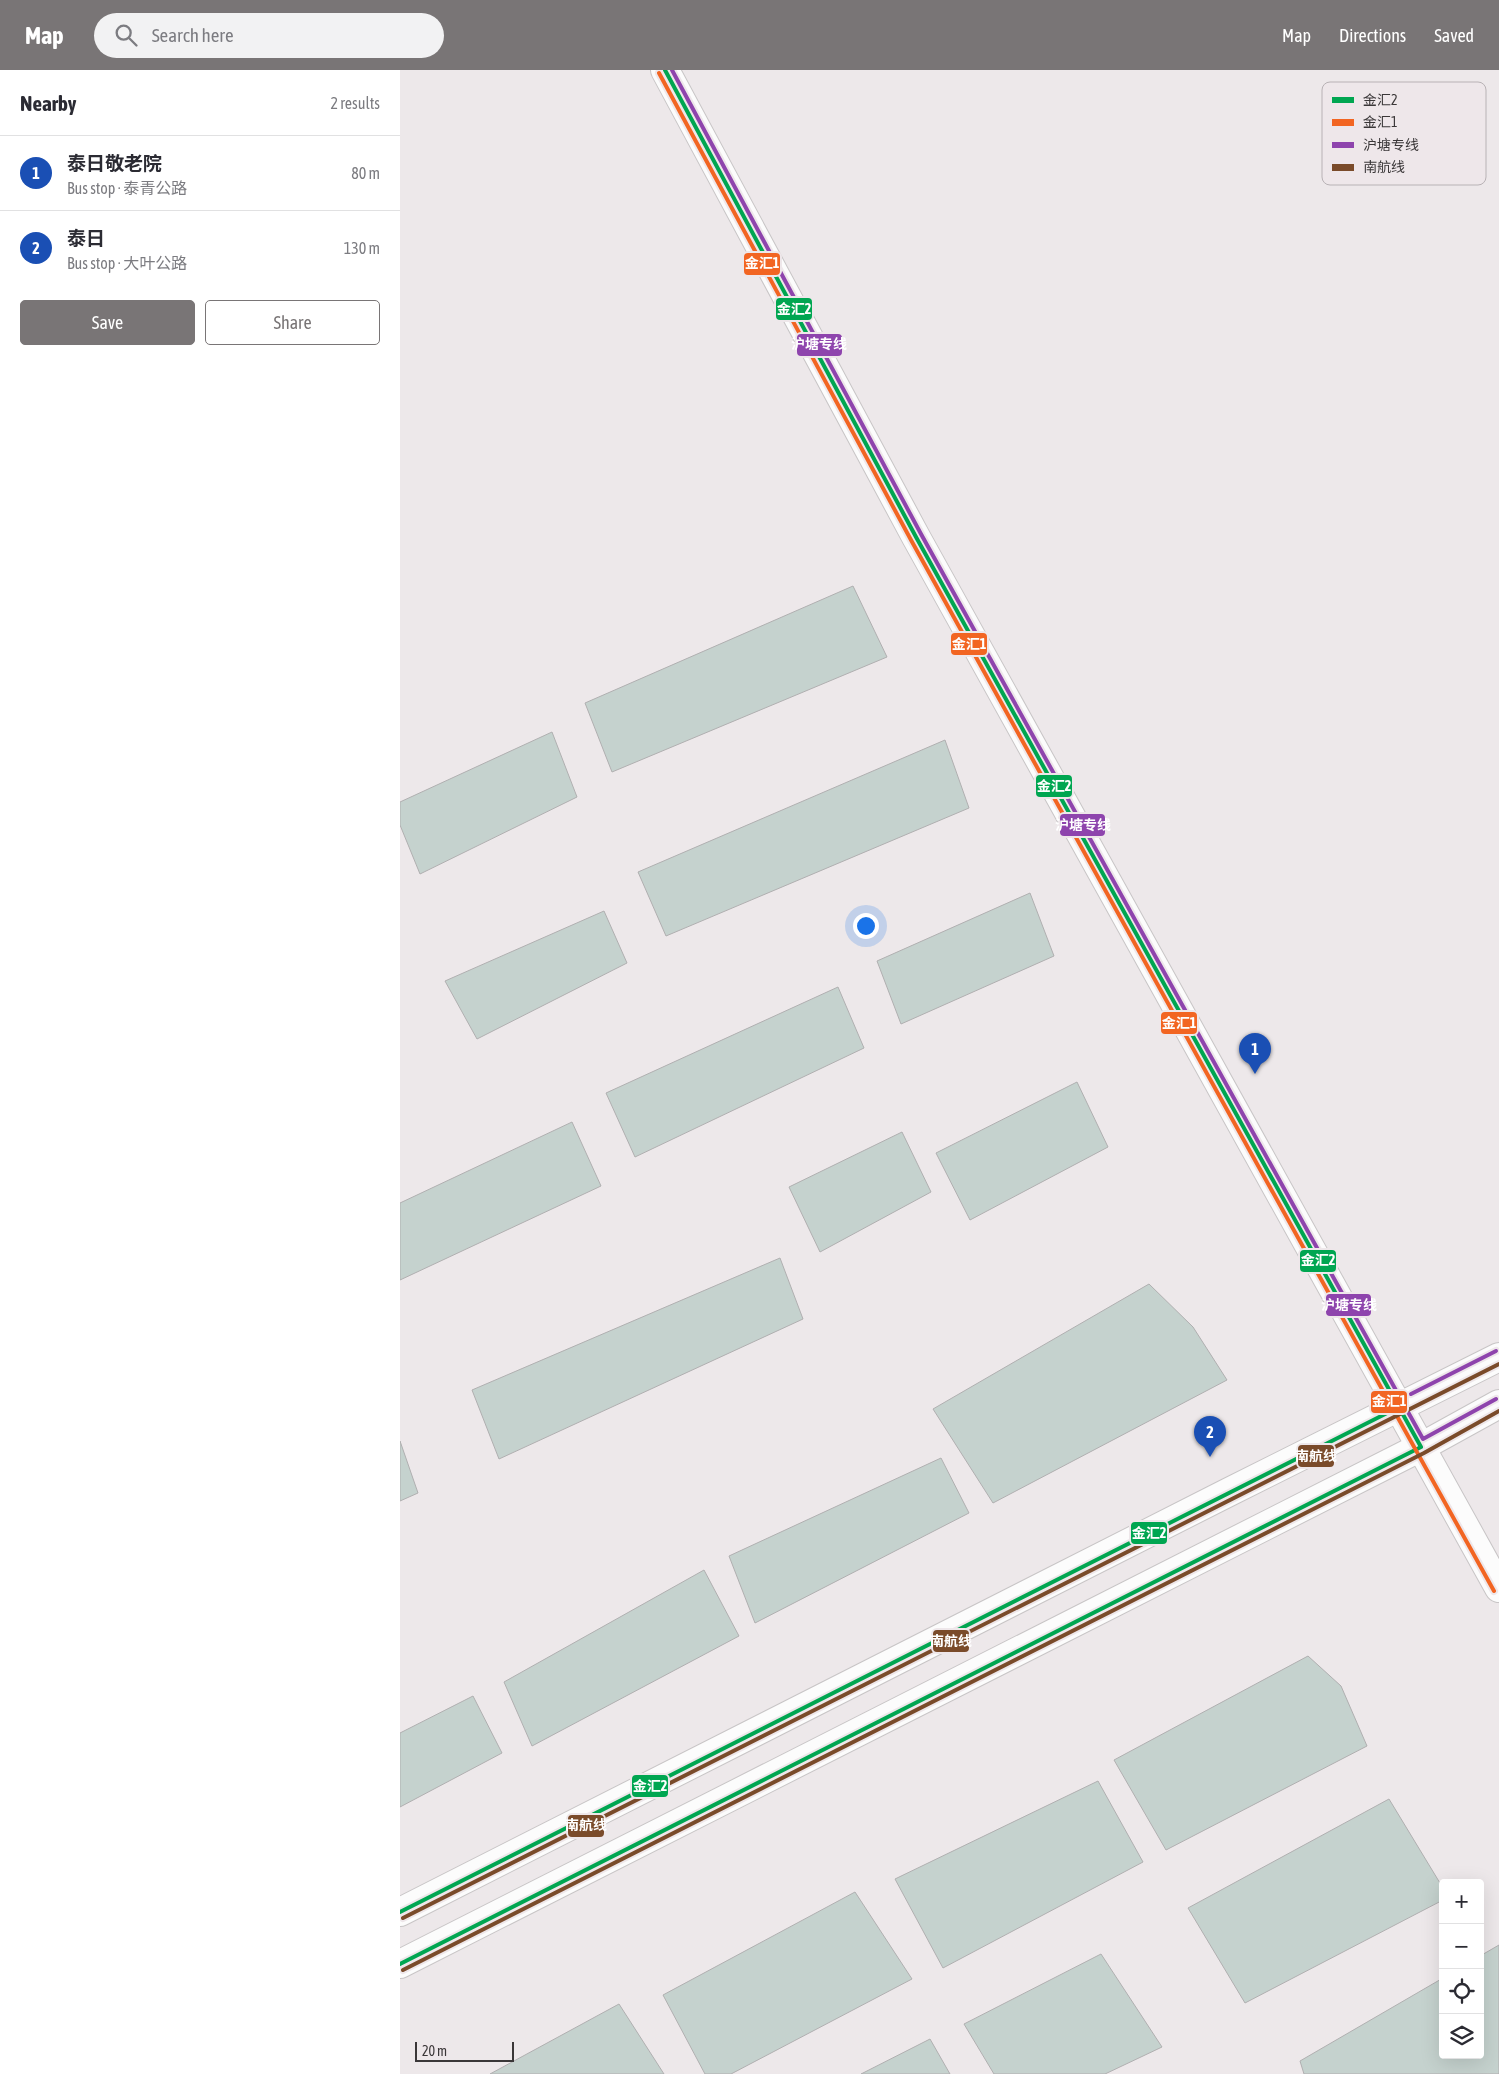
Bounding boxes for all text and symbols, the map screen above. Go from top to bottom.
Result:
search box [94,13,444,58]
icon: search [112,21,140,49]
text: Map [25,22,64,49]
text: Search here [152,24,234,46]
text: Map [1282,25,1311,46]
text: Directions [1339,25,1406,46]
text: Saved [1434,25,1474,46]
legend [1322,82,1486,185]
text: Nearby [20,91,76,115]
text: 金汇2 [1363,92,1398,108]
text: 2 results [330,94,380,112]
text: 金汇1 [1363,114,1398,130]
text: 沪塘专线 [1363,137,1419,153]
text: 泰日敬老院 [67,152,162,174]
text: 南航线 [1363,159,1405,175]
text: 1 [32,164,40,182]
text: 80 m [351,164,380,182]
text: Bus stop · 泰青公路 [67,179,187,197]
text: 泰日 [67,227,105,249]
text: 2 [32,239,40,257]
text: 130 m [344,239,380,257]
line badge: 金汇1 [743,252,781,276]
text: Bus stop · 大叶公路 [67,254,187,272]
text: 金汇1 [745,255,780,271]
line badge: 金汇2 [775,297,813,321]
button: Save [20,300,195,345]
button: Share [205,300,380,345]
text: 金汇2 [777,301,812,317]
line badge: 沪塘专线 [796,333,843,357]
text: 沪塘专线 [791,336,847,352]
line badge: 金汇1 [950,632,988,656]
text: 金汇1 [952,636,987,652]
line badge: 金汇2 [1035,774,1073,798]
text: 金汇2 [1037,778,1072,794]
line badge: 沪塘专线 [1059,813,1106,837]
text: 沪塘专线 [1055,817,1111,833]
your location [853,913,879,939]
line badge: 金汇1 [1160,1011,1198,1035]
text: 金汇1 [1162,1015,1197,1031]
pin: 1 [1239,1033,1271,1074]
line badge: 金汇2 [1299,1249,1337,1273]
text: 金汇2 [1301,1252,1336,1268]
line badge: 沪塘专线 [1325,1293,1372,1317]
text: 沪塘专线 [1321,1297,1377,1313]
line badge: 金汇1 [1370,1390,1408,1414]
text: 金汇1 [1372,1393,1407,1409]
pin: 2 [1194,1416,1226,1457]
line badge: 南航线 [1297,1444,1335,1468]
text: 南航线 [1295,1448,1337,1464]
line badge: 金汇2 [1130,1521,1168,1545]
text: 金汇2 [1132,1525,1167,1541]
line badge: 南航线 [932,1629,970,1653]
text: 南航线 [930,1633,972,1649]
line badge: 金汇2 [631,1774,669,1798]
text: 金汇2 [633,1778,668,1794]
line badge: 南航线 [567,1814,605,1838]
text: 南航线 [565,1817,607,1833]
map controls [1439,1879,1484,2059]
button: + [1439,1879,1484,1924]
button: − [1439,1924,1484,1969]
button: locate [1439,1969,1484,2014]
button: layers [1439,2014,1484,2059]
scale bar [415,2039,514,2062]
text: 20 m [422,2043,447,2059]

